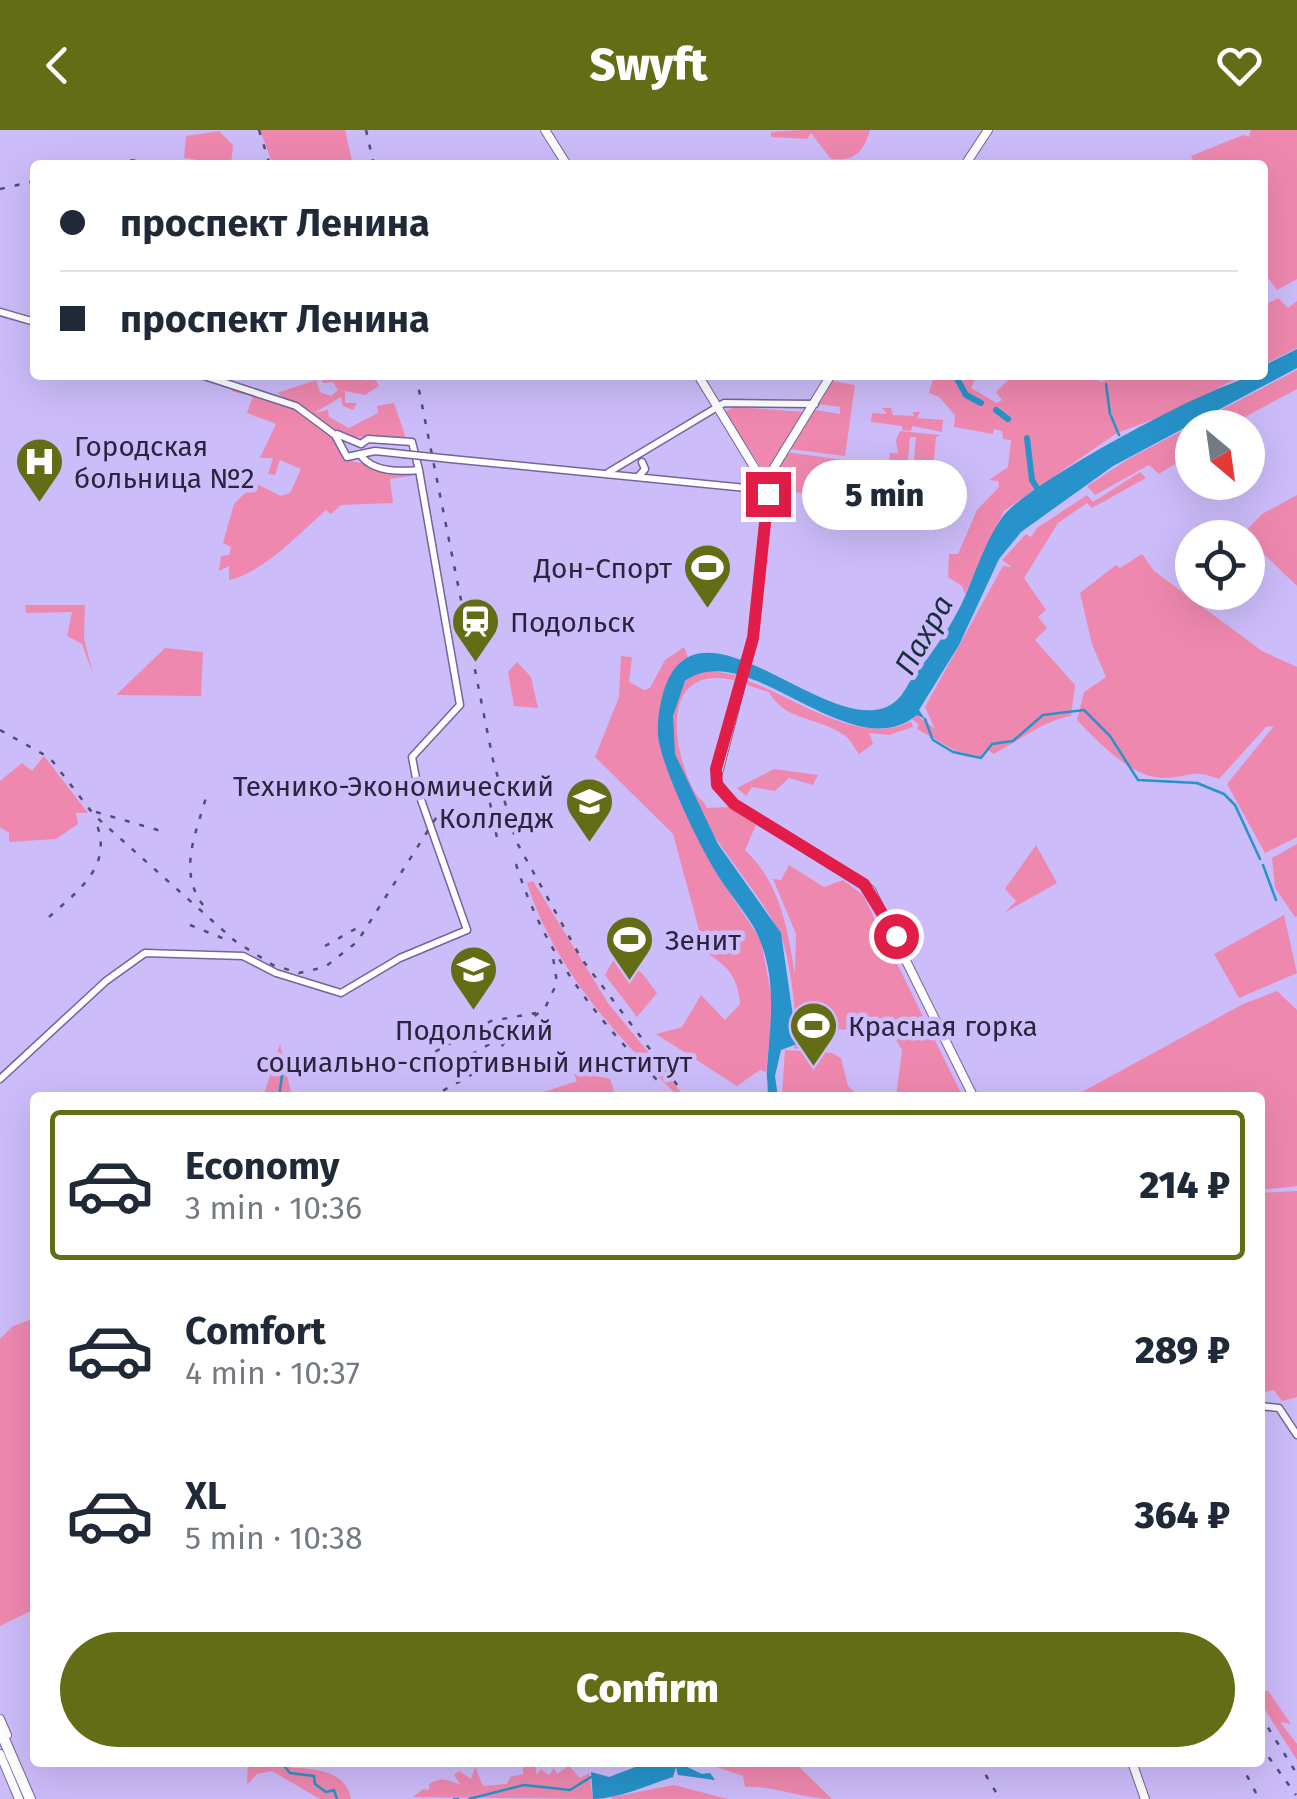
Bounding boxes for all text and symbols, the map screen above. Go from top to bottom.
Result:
icon: back [30,38,85,93]
text: Swyft [590,38,707,92]
icon: heart [1212,38,1267,93]
text: проспект Ленина [120,200,430,246]
text: проспект Ленина [120,296,430,342]
north arrow [1175,410,1265,500]
map controls [1175,410,1265,610]
place label: Городская больница №2 [74,430,255,495]
hospital icon: Городская больница №2 [13,436,65,504]
callout: 5 min [803,459,968,529]
route end [746,472,791,517]
text: 5 min [845,476,924,514]
button: locate [1175,520,1265,610]
sports icon: Дон-Спорт [681,542,733,610]
place label: Дон-Спорт [533,552,672,585]
water label: Пахра [887,589,961,681]
station icon: Подольск [449,596,501,664]
place label: Подольск [510,606,636,639]
place label: Технико-Экономический Колледж [233,770,554,835]
school or university icon: Технико-Экономический Колледж [563,776,615,844]
sports icon: Зенит [604,914,656,982]
route start [874,914,919,959]
place label: Зенит [665,924,741,957]
school or university icon: Подольский социально-спортивный институт [448,944,500,1012]
sports icon: Красная горка [787,1000,839,1068]
place label: Красная горка [848,1010,1038,1043]
place label: Подольский социально-спортивный институт [256,1014,693,1079]
icon: car [65,1140,155,1230]
text: Economy [185,1143,340,1189]
text: 214 ₽ [1139,1162,1230,1208]
text: 3 min · 10:36 [185,1189,362,1227]
icon: car [65,1305,155,1395]
text: Comfort [185,1308,326,1354]
text: 289 ₽ [1135,1327,1230,1373]
text: 4 min · 10:37 [185,1354,360,1392]
icon: car [65,1470,155,1560]
text: XL [185,1473,227,1519]
text: 364 ₽ [1135,1492,1230,1538]
text: 5 min · 10:38 [185,1519,363,1557]
button: Confirm [60,1632,1235,1747]

